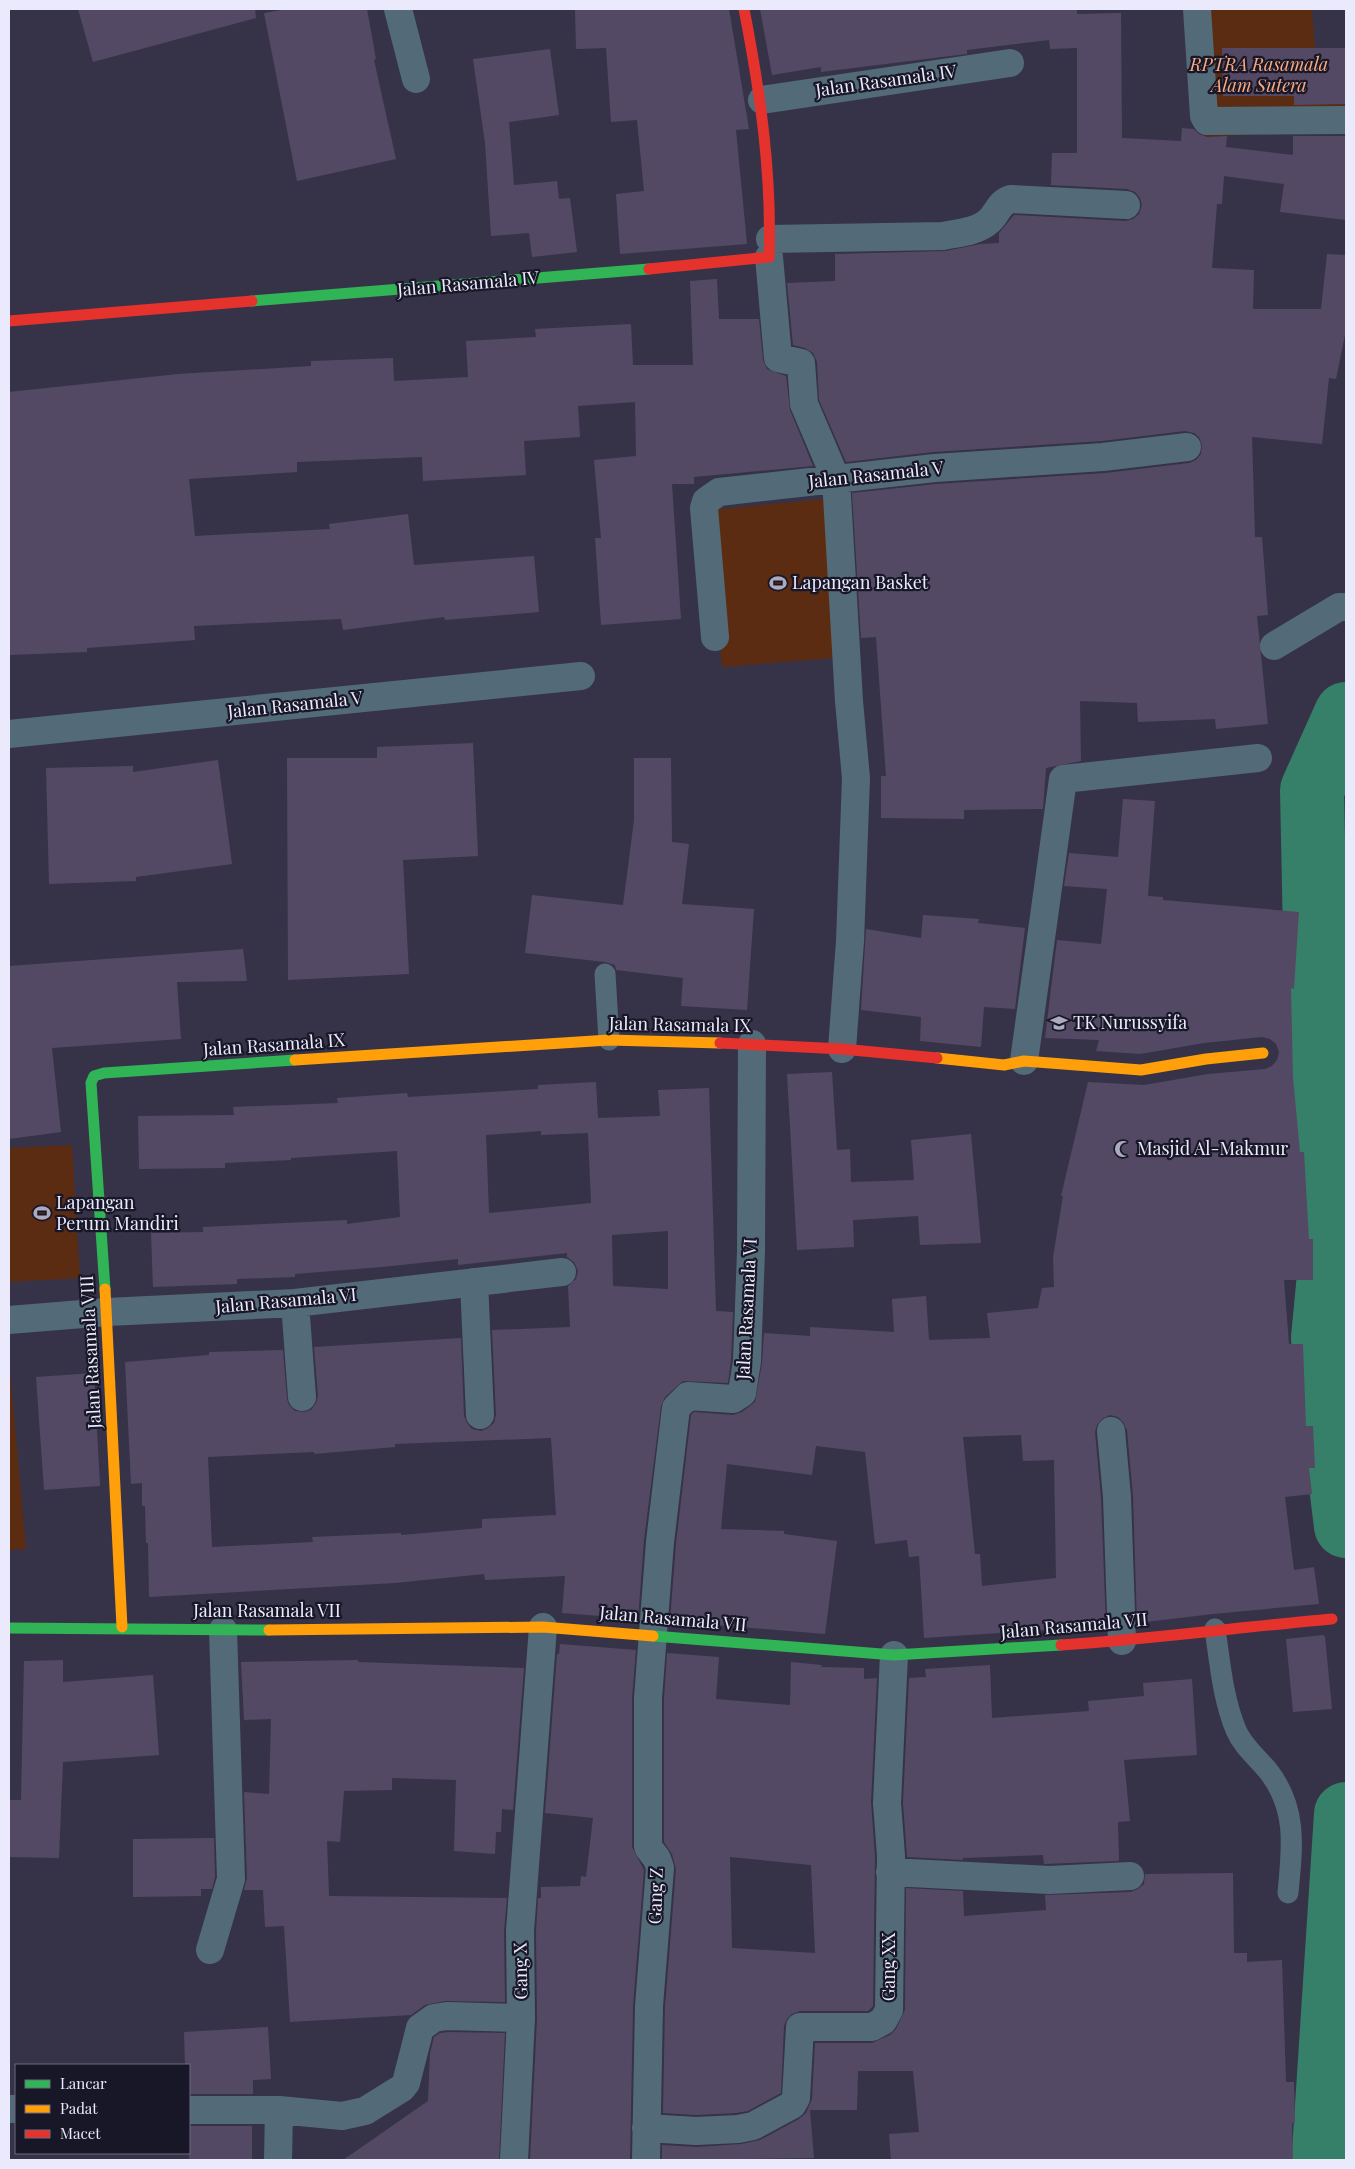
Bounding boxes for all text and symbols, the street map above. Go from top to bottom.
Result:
park label: RPTRA Rasamala Alam Sutera [1189,52,1328,97]
street label: Jalan Rasamala IV [813,58,959,102]
street label: Jalan Rasamala IV [395,265,540,301]
street label: Jalan Rasamala V [806,455,945,493]
place label: Lapangan Basket [792,570,929,594]
sports icon: Lapangan Basket [768,573,788,593]
street label: Jalan Rasamala V [225,685,364,723]
place label: TK Nurussyifa [1073,1010,1187,1034]
street label: Jalan Rasamala IX [608,1011,752,1037]
school or university icon: TK Nurussyifa [1049,1013,1069,1033]
street label: Jalan Rasamala IX [201,1027,346,1061]
place label: Masjid Al-Makmur [1137,1136,1288,1160]
mosque icon: Masjid Al-Makmur [1113,1139,1133,1159]
place label: Lapangan Perum Mandiri [56,1190,179,1235]
sports icon: Lapangan Perum Mandiri [32,1203,52,1223]
street label: Jalan Rasamala VI [730,1238,762,1381]
street label: Jalan Rasamala VIII [74,1275,106,1430]
street label: Jalan Rasamala VI [213,1282,357,1318]
street label: Jalan Rasamala VII [192,1598,341,1622]
street label: Jalan Rasamala VII [597,1600,748,1636]
street label: Jalan Rasamala VII [998,1607,1149,1643]
street label: Gang Z [642,1867,668,1925]
street label: Gang XX [876,1932,900,2001]
street label: Gang X [507,1942,532,2000]
legend [15,2064,190,2154]
text: Lancar [60,2073,107,2093]
text: Padat [60,2098,98,2118]
text: Macet [60,2123,101,2143]

